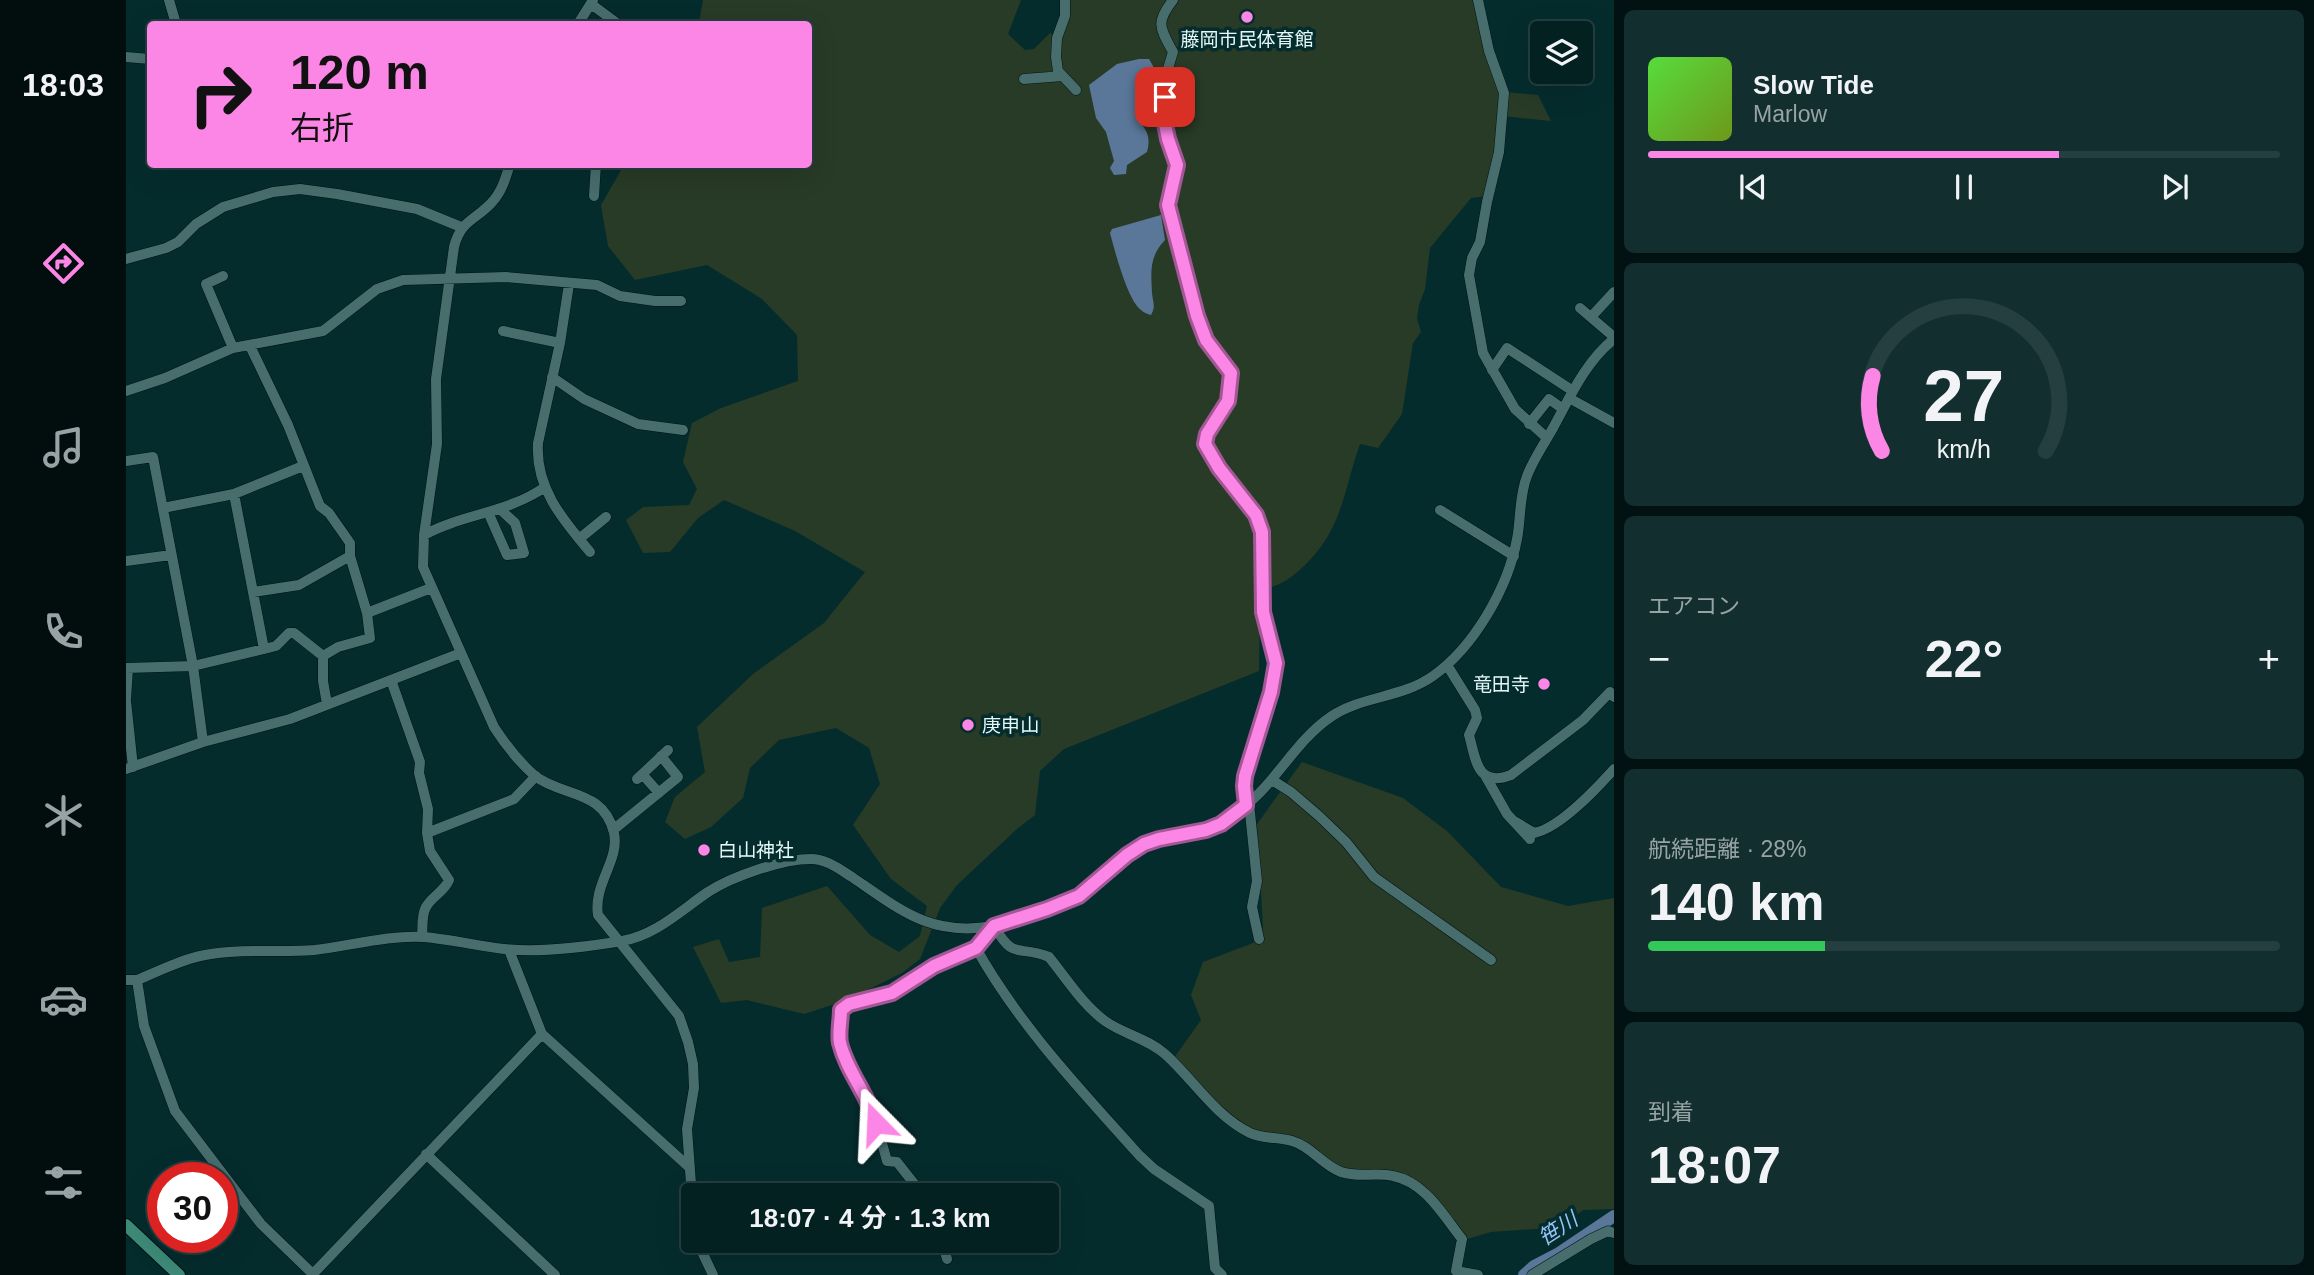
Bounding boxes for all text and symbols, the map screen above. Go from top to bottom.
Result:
marker: 藤岡市民体育館 [1239,9,1255,25]
map controls [1530,21,1593,84]
button: layers [1530,21,1593,84]
place label: 藤岡市民体育館 [1180,29,1314,50]
text: 120 m [290,45,429,99]
icon: right [175,49,266,140]
text: 18:03 [22,67,104,103]
pin [1135,67,1195,127]
text: Slow Tide [1753,70,1874,100]
icon: arrive [1146,78,1184,116]
text: Marlow [1753,101,1827,127]
text: 右折 [290,110,354,146]
icon: previous [1734,168,1772,206]
icon: pause [1945,168,1983,206]
icon: next [2156,168,2194,206]
icon: directions [39,239,88,288]
text: 27 [1924,355,2004,436]
icon: music [39,423,88,472]
text: km/h [1937,434,1991,462]
text: エアコン [1648,593,1740,619]
icon: phone [39,607,88,656]
text: 22° [1925,630,2003,688]
text: − [1648,638,1670,680]
text: + [2258,638,2280,680]
place label: 竜田寺 [1473,674,1530,695]
marker: 竜田寺 [1536,676,1552,692]
place label: 庚申山 [982,715,1039,736]
marker: 庚申山 [960,717,976,733]
icon: climate [39,791,88,840]
text: 航続距離 · 28% [1648,836,1806,862]
place label: 白山神社 [718,840,794,861]
marker: 白山神社 [696,842,712,858]
text: 140 km [1648,873,1824,931]
icon: car [39,975,88,1024]
position arrow [839,1086,913,1160]
text: 到着 [1648,1099,1694,1125]
text: 18:07 [1648,1136,1781,1194]
icon: filters [39,1158,88,1207]
speed limit sign: 30 [147,1162,238,1253]
text: 18:07 · 4 分 · 1.3 km [749,1203,991,1233]
water label: 笹川 [1534,1206,1583,1250]

